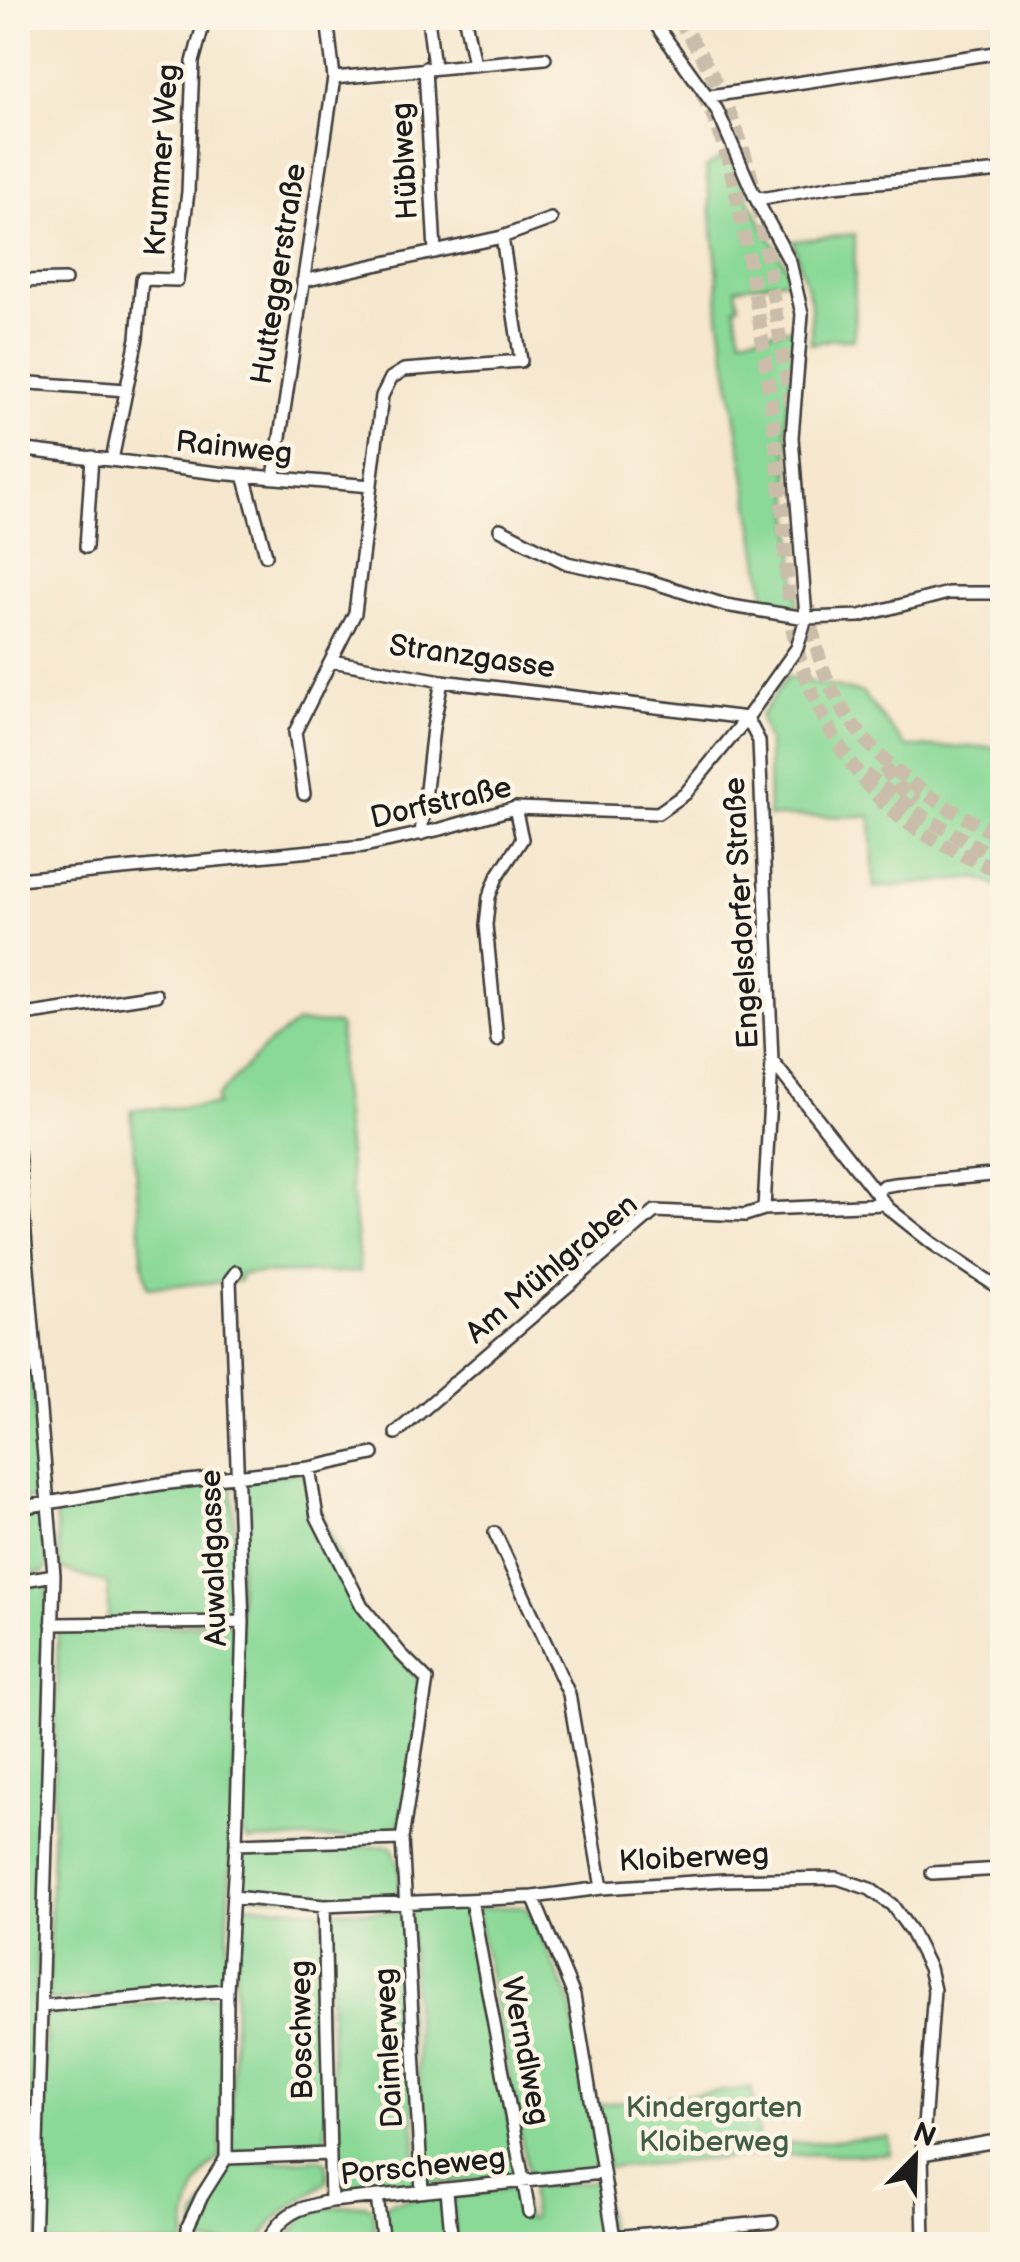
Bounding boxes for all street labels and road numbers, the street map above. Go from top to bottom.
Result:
street label: Krummer Weg [137,63,187,257]
street label: Hüblweg [384,101,426,221]
street label: Hutteggerstraße [244,161,314,387]
street label: Rainweg [174,424,294,472]
street label: Stranzgasse [387,628,557,686]
street label: Dorfstraße [367,769,515,837]
street label: Engelsdorfer Straße [717,776,767,1050]
street label: Am Mühlgraben [459,1187,645,1351]
street label: Auwaldgasse [193,1469,235,1647]
street label: Kloiberweg [618,1836,770,1880]
street label: Boschweg [283,1960,321,2100]
street label: Daimlerweg [367,1967,411,2129]
street label: Werndlweg [493,1974,557,2128]
street label: Porscheweg [339,2140,507,2194]

